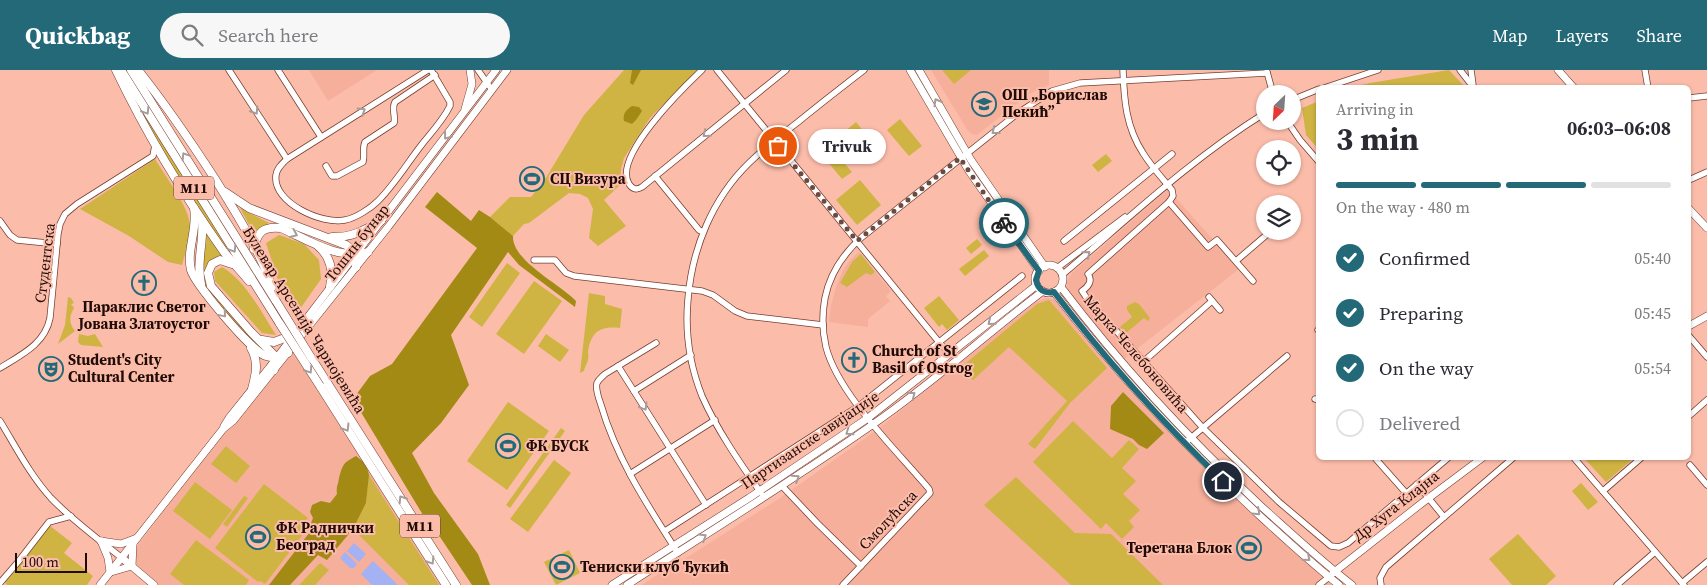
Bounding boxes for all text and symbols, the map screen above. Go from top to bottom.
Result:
search box [160,13,510,58]
text: Quickbag [25,19,130,52]
icon: search [178,21,206,49]
text: Search here [218,22,318,48]
text: Map [1492,23,1527,48]
text: Layers [1555,23,1608,48]
text: Share [1636,23,1682,48]
place label: ОШ „Борислав Пекић” [1002,84,1107,122]
north arrow [1256,85,1301,130]
map controls [1256,85,1301,240]
school or university icon: ОШ „Борислав Пекић” [971,91,997,117]
text: Arriving in [1336,98,1414,120]
one-way arrow [934,99,944,108]
one-way arrow [140,106,150,115]
one-way arrow [249,106,259,115]
one-way arrow [357,108,366,118]
text: 06:03–06:08 [1567,115,1671,141]
text: 3 min [1336,117,1419,161]
pin [757,125,799,167]
one-way arrow [991,125,1000,134]
callout: Trivuk [808,128,886,164]
one-way arrow [703,129,712,138]
one-way arrow [444,130,453,140]
icon: bag [764,132,792,160]
text: Trivuk [822,135,872,157]
button: locate [1256,140,1301,185]
one-way arrow [181,153,191,162]
sports icon: СЦ Визура [519,166,545,192]
place label: СЦ Визура [550,168,627,189]
road number: M11 [174,176,214,200]
button: layers [1256,195,1301,240]
text: On the way · 480 m [1336,196,1470,218]
courier [979,198,1029,248]
street label: Тошин бунар [320,199,394,286]
icon: bike [990,209,1018,237]
street label: Студентска [29,221,60,304]
street label: Булевар Арсенија Чарнојевића [238,222,371,418]
one-way arrow [289,227,298,238]
one-way arrow [227,243,236,253]
icon: check [1336,244,1364,272]
text: Confirmed [1379,245,1470,271]
text: 05:40 [1634,247,1671,269]
one-way arrow [1081,252,1090,260]
church icon: Параклис Светог Јована Златоустог [131,270,157,296]
street label: Марка Челебоновића [1079,290,1194,418]
place label: Параклис Светог Јована Златоустог [77,296,210,334]
icon: check [1336,299,1364,327]
text: Preparing [1379,300,1463,326]
text: 05:45 [1634,302,1671,324]
one-way arrow [218,308,227,317]
one-way arrow [988,316,997,324]
place label: Church of St Basil of Ostrog [872,340,972,378]
church icon: Church of St Basil of Ostrog [841,347,867,373]
place label: Student's City Cultural Center [68,349,174,387]
icon: check [1336,354,1364,382]
text: On the way [1379,355,1474,381]
theatre icon: Student's City Cultural Center [38,356,64,382]
text: 05:54 [1634,357,1671,379]
one-way arrow [303,365,313,374]
street label: Партизанске авијације [737,385,883,494]
one-way arrow [907,392,916,401]
one-way arrow [638,402,648,411]
text: Delivered [1379,410,1460,436]
one-way arrow [339,422,349,431]
one-way arrow [845,426,855,435]
sports icon: ФК БУСК [495,433,521,459]
place label: ФК БУСК [526,435,589,456]
pin [1202,460,1244,502]
street label: Др Хуга Клајна [1348,465,1444,546]
icon: home [1209,467,1237,495]
one-way arrow [791,475,800,484]
street label: Смолућска [854,485,922,554]
one-way arrow [399,496,409,505]
one-way arrow [1251,506,1260,515]
road number: M11 [400,514,440,538]
place label: ФК Раднички Београд [276,517,374,555]
sports icon: ФК Раднички Београд [245,524,271,550]
one-way arrow [698,533,707,543]
sports icon: Теретана Блок [1236,535,1262,561]
place label: Теретана Блок [1126,537,1232,558]
scale bar [15,550,88,573]
text: 100 m [22,552,59,572]
one-way arrow [1301,552,1310,561]
sports icon: Тениски клуб Ђукић [549,554,575,580]
one-way arrow [425,556,434,565]
place label: Тениски клуб Ђукић [580,556,729,577]

